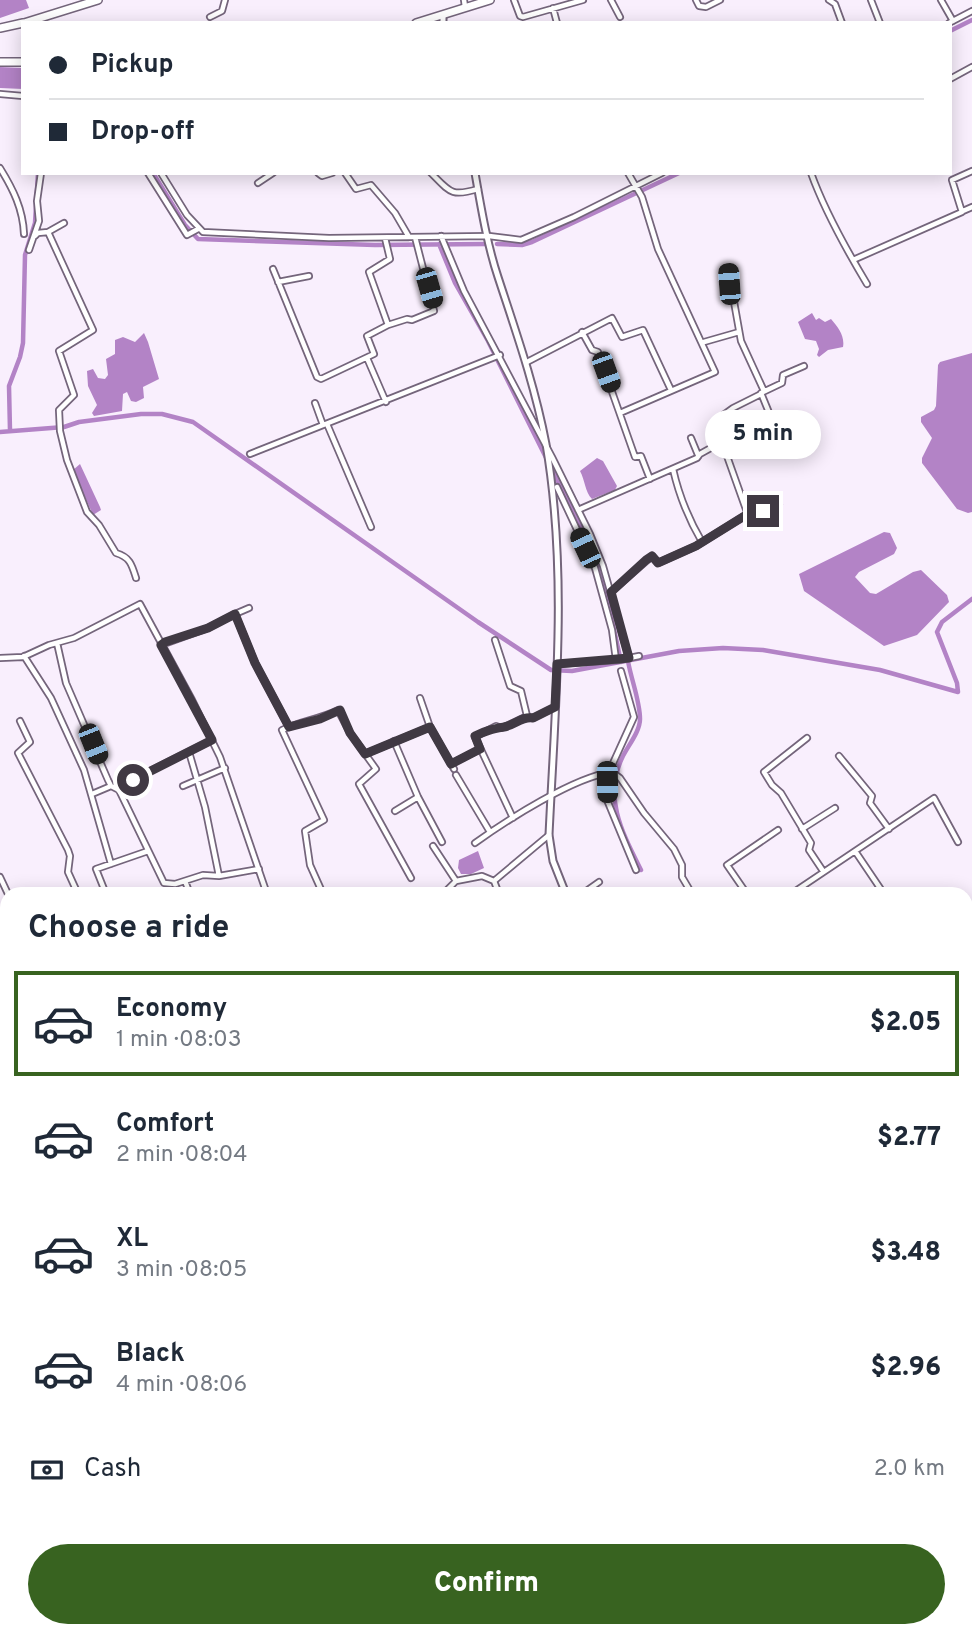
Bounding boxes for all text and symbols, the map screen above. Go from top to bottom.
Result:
text: Pickup [91,49,174,82]
text: Drop-off [91,116,194,149]
car [718,262,741,306]
car [414,265,445,311]
car [589,349,624,395]
callout: 5 min [705,410,821,458]
text: 5 min [733,420,793,449]
route end [747,495,779,527]
car [567,525,604,571]
car [76,721,111,767]
car [597,761,618,803]
route start [117,764,149,796]
text: Choose a ride [28,909,229,949]
icon: car [32,992,95,1055]
text: Economy [116,993,227,1026]
text: $2.05 [870,1007,941,1040]
text: 1 min · 08:03 [116,1026,242,1055]
icon: car [32,1107,95,1170]
text: Comfort [116,1108,214,1141]
text: $2.77 [877,1122,941,1155]
text: 2 min · 08:04 [116,1141,248,1170]
icon: car [32,1222,95,1285]
text: XL [116,1223,148,1256]
text: $3.48 [870,1237,941,1270]
text: 3 min · 08:05 [116,1256,247,1285]
icon: car [32,1337,95,1400]
text: Black [116,1338,185,1371]
text: $2.96 [871,1352,941,1385]
text: 4 min · 08:06 [116,1371,247,1400]
icon: cash [28,1451,66,1489]
text: Cash [84,1453,141,1486]
text: 2.0 km [874,1455,945,1484]
button: Confirm [28,1544,945,1624]

